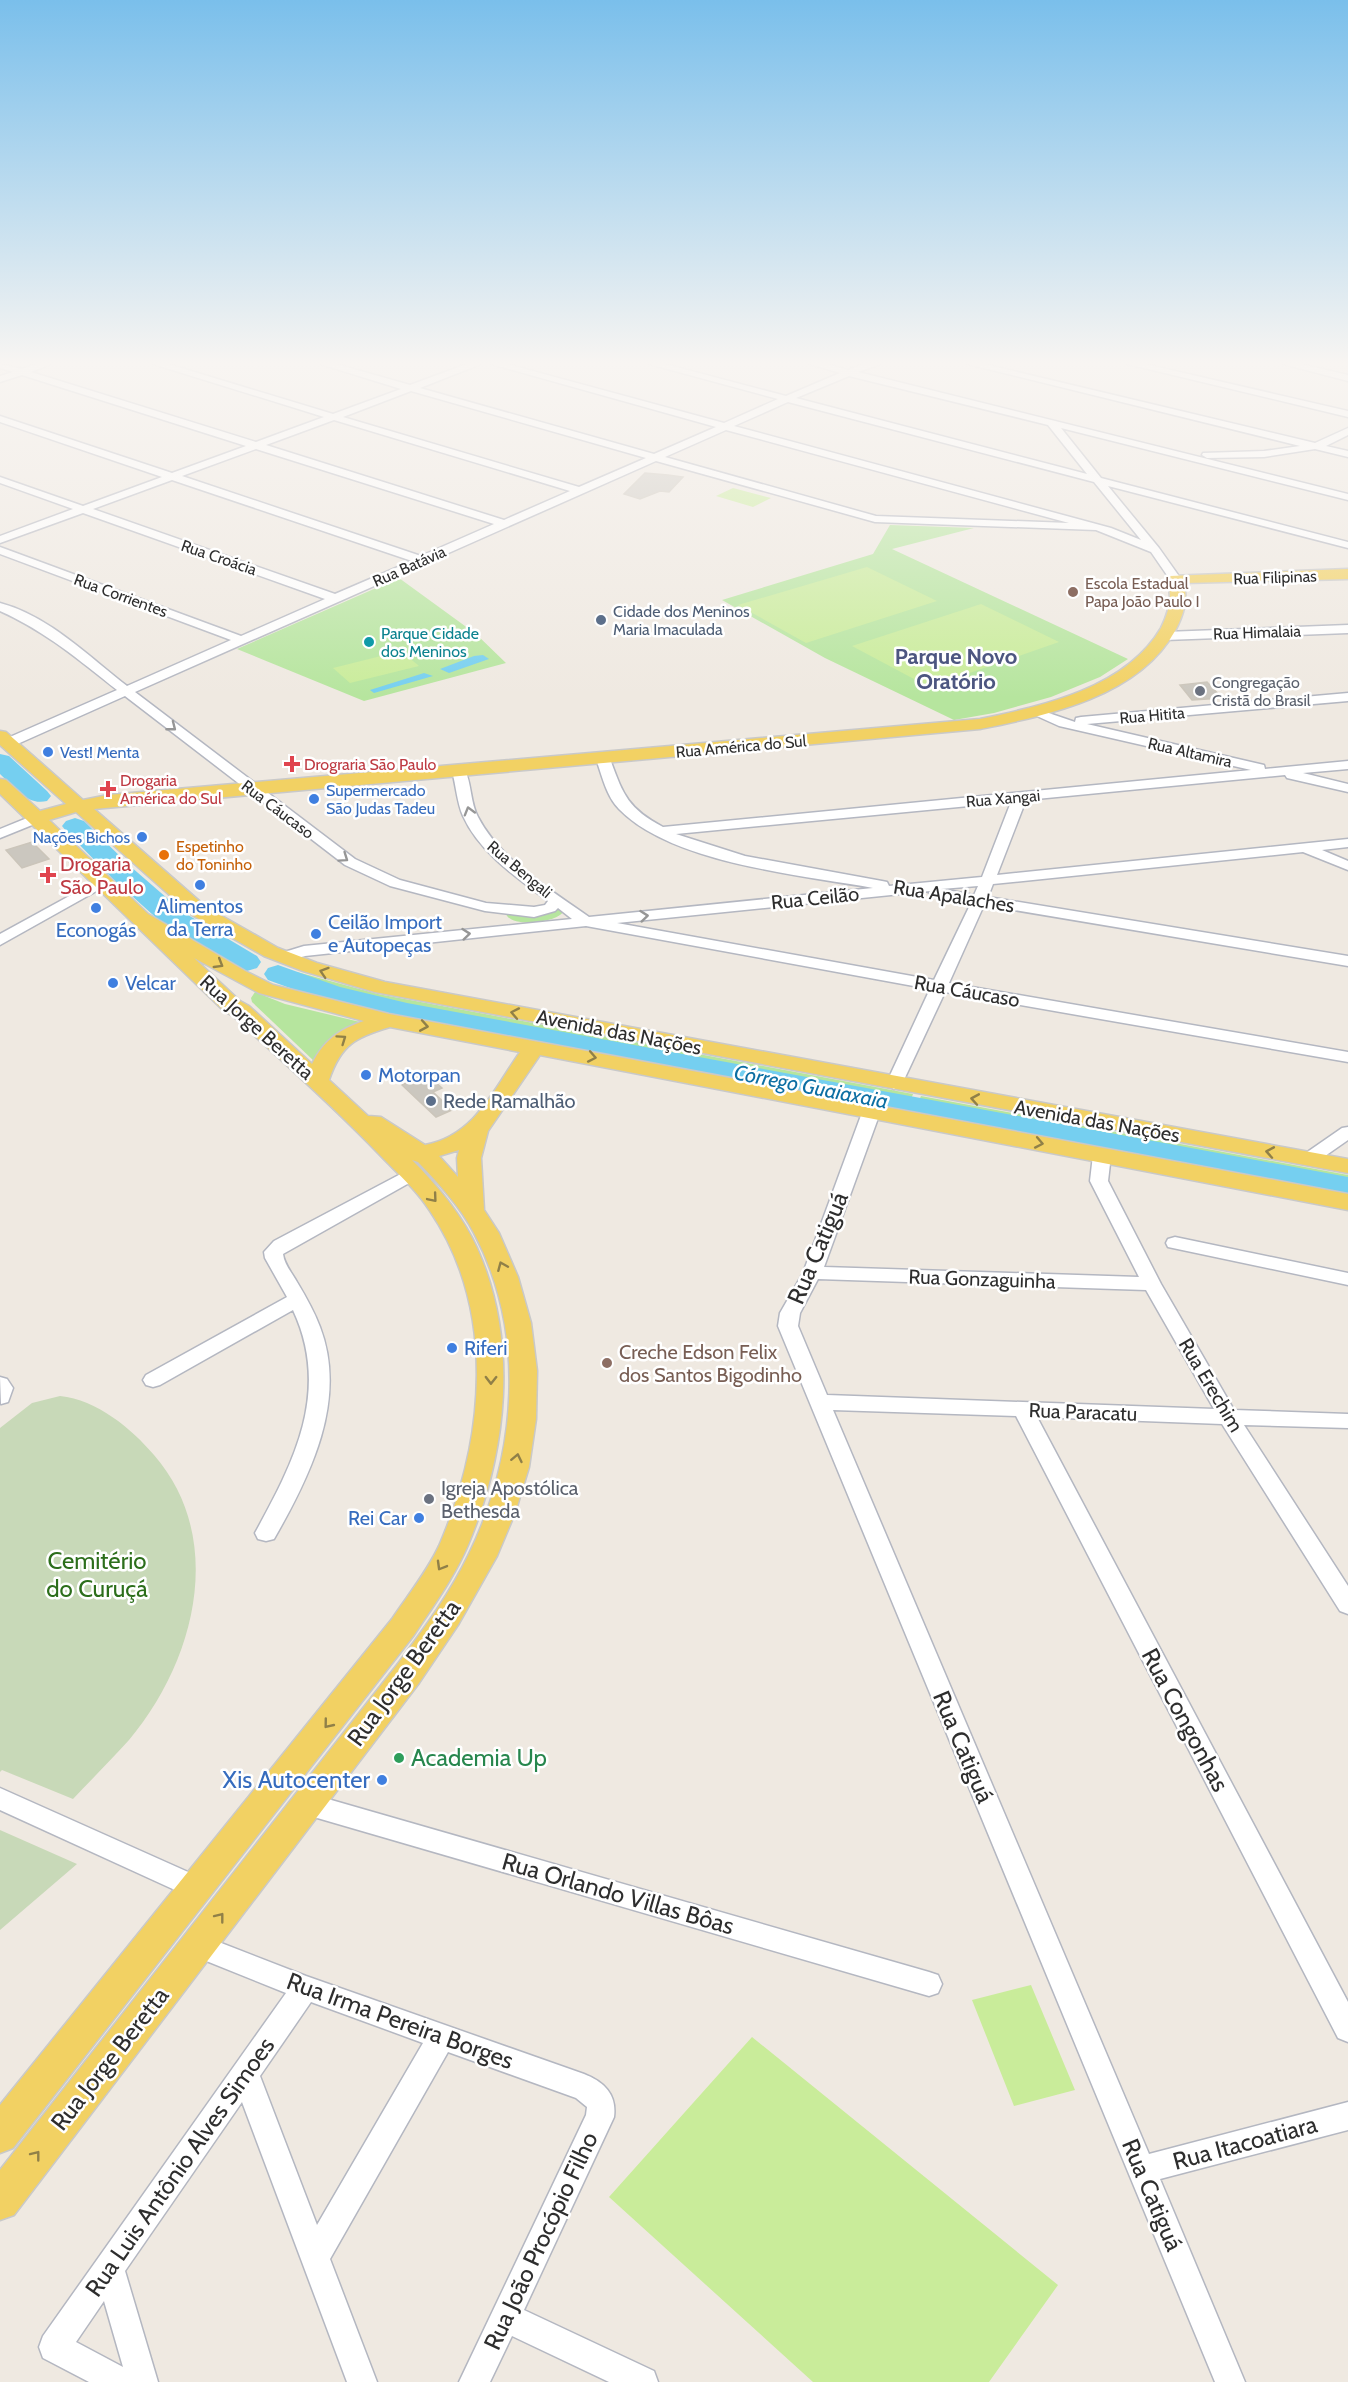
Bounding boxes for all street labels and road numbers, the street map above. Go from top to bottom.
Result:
street label: Rua Croácia [179,536,259,579]
street label: Rua Batávia [370,542,449,591]
street label: Rua Filipinas [1233,567,1317,588]
street label: Rua Corrientes [71,570,171,621]
street label: Rua Himalaia [1213,621,1302,644]
street label: Rua Hitita [1119,703,1186,728]
street label: Rua América do Sul [675,731,807,762]
street label: Rua Altamira [1146,734,1234,771]
street label: Rua Cáucaso [238,776,318,843]
street label: Rua Xangai [965,786,1041,811]
street label: Rua Bengali [483,837,556,902]
street label: Rua Apalaches [892,875,1016,917]
street label: Rua Ceilão [770,881,860,915]
street label: Rua Jorge Beretta [195,970,319,1085]
street label: Rua Cáucaso [912,970,1022,1012]
street label: Avenida das Nações [534,1004,704,1060]
street label: Avenida das Nações [1012,1095,1182,1147]
street label: Rua Catiguá [781,1187,854,1308]
street label: Rua Gonzaguinha [908,1264,1056,1294]
street label: Rua Erechim [1174,1334,1248,1436]
street label: Rua Paracatu [1028,1398,1138,1426]
street label: Rua Jorge Beretta [341,1594,467,1751]
street label: Rua Congonhas [1136,1643,1235,1796]
street label: Rua Catiguá [927,1686,1000,1808]
street label: Rua Orlando Villas Bôas [499,1846,738,1941]
street label: Rua Irma Pereira Borges [283,1966,517,2075]
street label: Rua Jorge Beretta [45,1981,175,2136]
street label: Rua Luis Antônio Alves Simoes [79,2032,280,2302]
street label: Rua Itacoatiara [1170,2109,1321,2176]
street label: Rua João Procópio Filho [477,2127,604,2354]
street label: Rua Catiguá [1116,2134,1189,2256]

